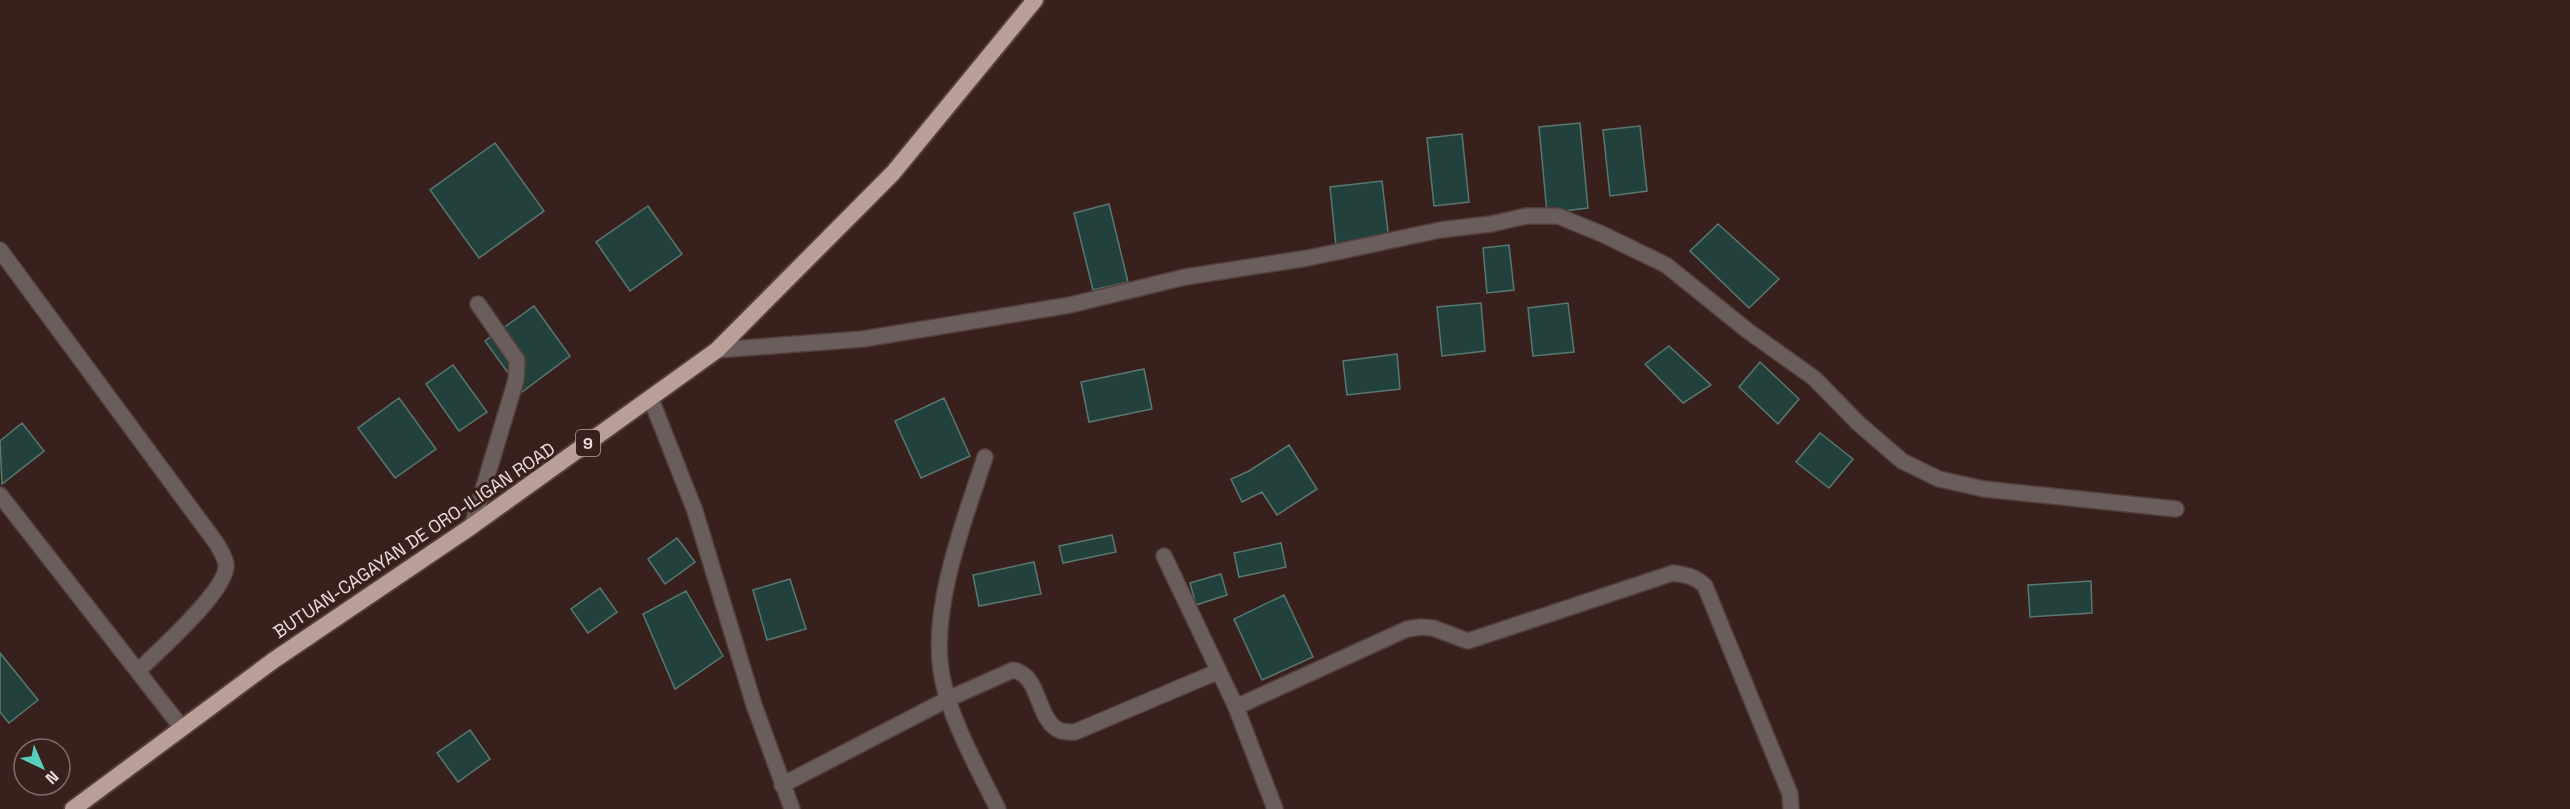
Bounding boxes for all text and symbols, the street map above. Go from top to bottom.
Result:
road number: 9 [576,430,600,456]
street label: BUTUAN-CAGAYAN DE ORO-ILIGAN ROAD [269,437,559,643]
north arrow [12,737,72,797]
text: N [41,766,63,789]

